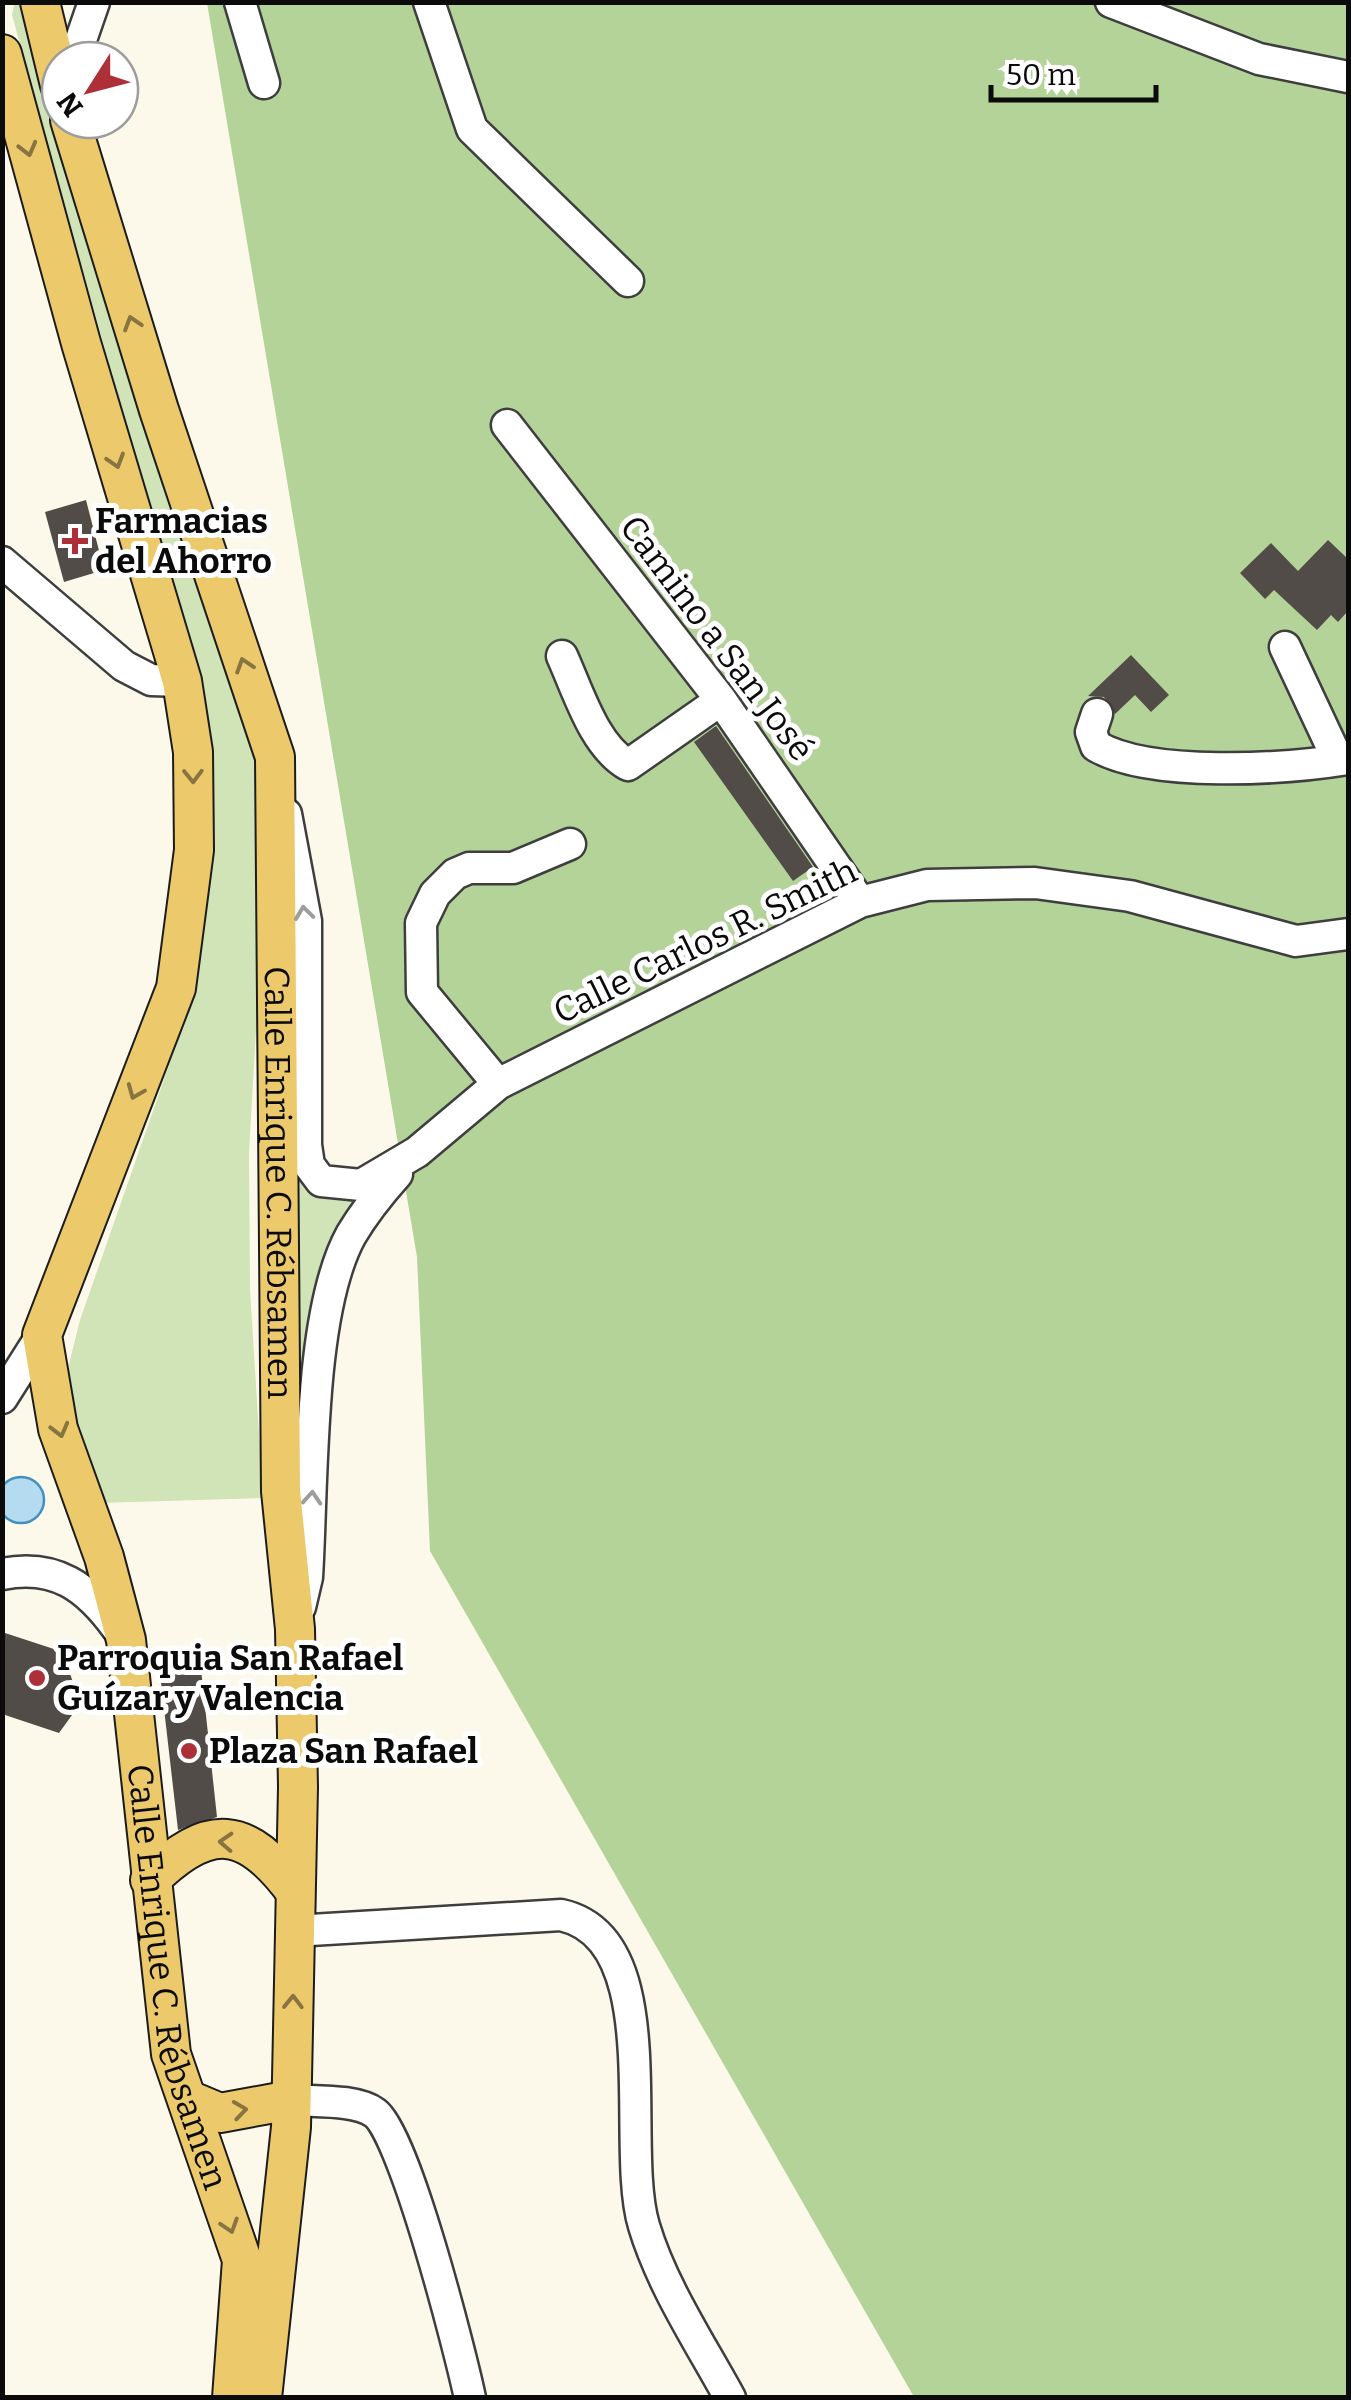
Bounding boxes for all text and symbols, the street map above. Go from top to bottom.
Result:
north arrow [40,40,140,140]
scale bar [991,40,1156,102]
text: 50 m [1006,57,1076,93]
text: N [50,86,90,123]
one-way arrow [17,139,38,157]
one-way arrow [123,315,144,332]
one-way arrow [104,452,125,469]
place label: Farmacias del Ahorro [95,500,272,582]
street label: Camino a San José [611,507,823,769]
marker: Farmacias del Ahorro [64,530,86,552]
one-way arrow [235,657,255,674]
one-way arrow [182,768,204,784]
street label: Calle Carlos R. Smith [546,849,864,1033]
one-way arrow [294,905,315,921]
street label: Calle Enrique C. Rébsamen [256,966,301,1399]
one-way arrow [126,1082,146,1100]
one-way arrow [48,1421,69,1438]
one-way arrow [301,1490,322,1506]
place label: Parroquia San Rafael Guízar y Valencia [57,1637,403,1719]
marker: Parroquia San Rafael Guízar y Valencia [26,1667,48,1689]
place label: Plaza San Rafael [209,1730,478,1772]
marker: Plaza San Rafael [178,1740,200,1762]
street label: Calle Enrique C. Rébsamen [119,1762,237,2195]
one-way arrow [218,1832,234,1853]
one-way arrow [282,1994,304,2010]
one-way arrow [231,2101,248,2122]
one-way arrow [219,2217,239,2234]

